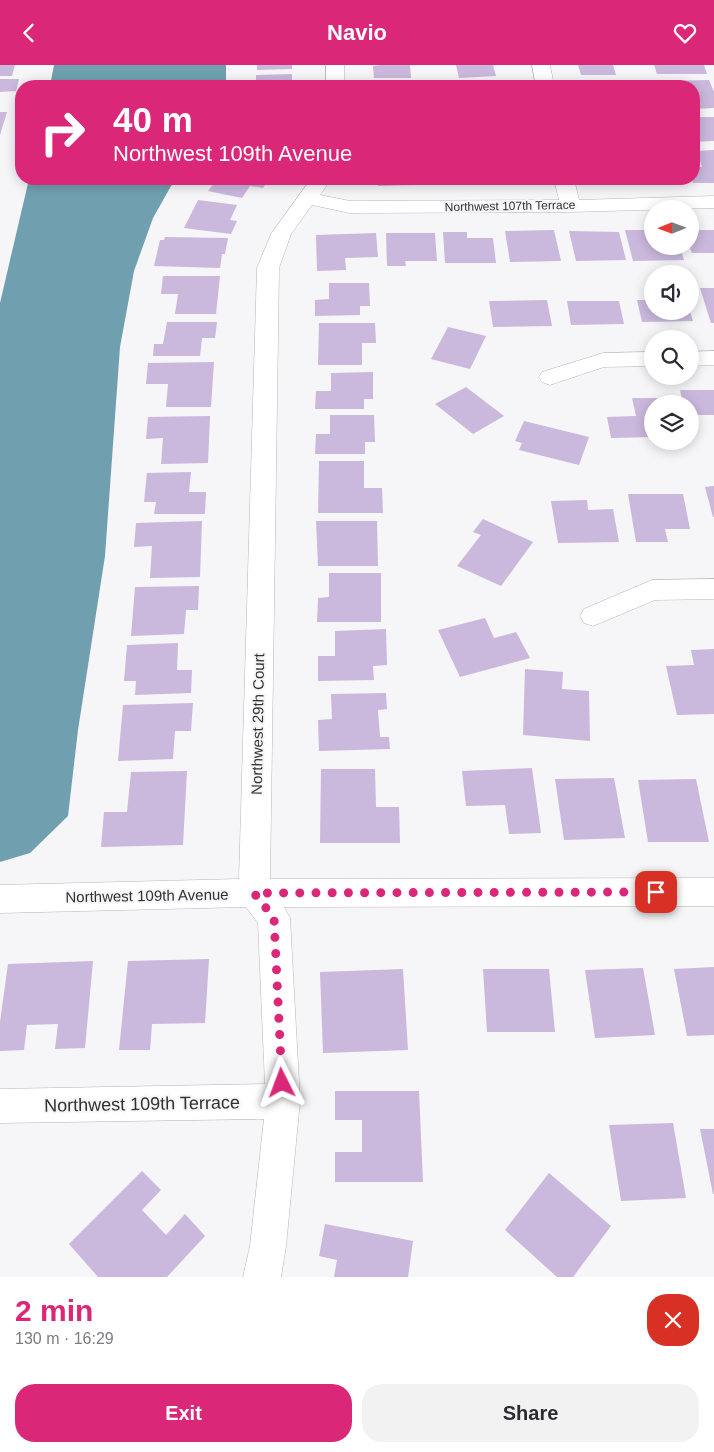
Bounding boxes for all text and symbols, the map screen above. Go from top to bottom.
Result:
icon: back [15,19,43,47]
icon: heart [671,19,699,47]
text: Navio [327,20,387,45]
icon: right [30,100,95,165]
text: 40 m [113,100,193,139]
text: Northwest 109th Avenue [113,141,352,166]
street label: Northwest 107th Terrace [445,198,576,214]
north arrow [644,200,699,255]
map controls [644,200,699,450]
button: sound [644,265,699,320]
button: search [644,330,699,385]
button: layers [644,395,699,450]
street label: Northwest 29th Court [248,652,267,795]
pin [635,871,677,913]
icon: arrive [642,878,670,906]
street label: Northwest 109th Avenue [65,886,229,905]
position arrow [255,1056,307,1108]
street label: Northwest 109th Terrace [44,1092,240,1116]
text: 2 min [15,1294,93,1327]
button: close [647,1294,699,1346]
text: 130 m · 16:29 [15,1330,114,1347]
button: Exit [15,1384,352,1442]
button: Share [362,1384,699,1442]

